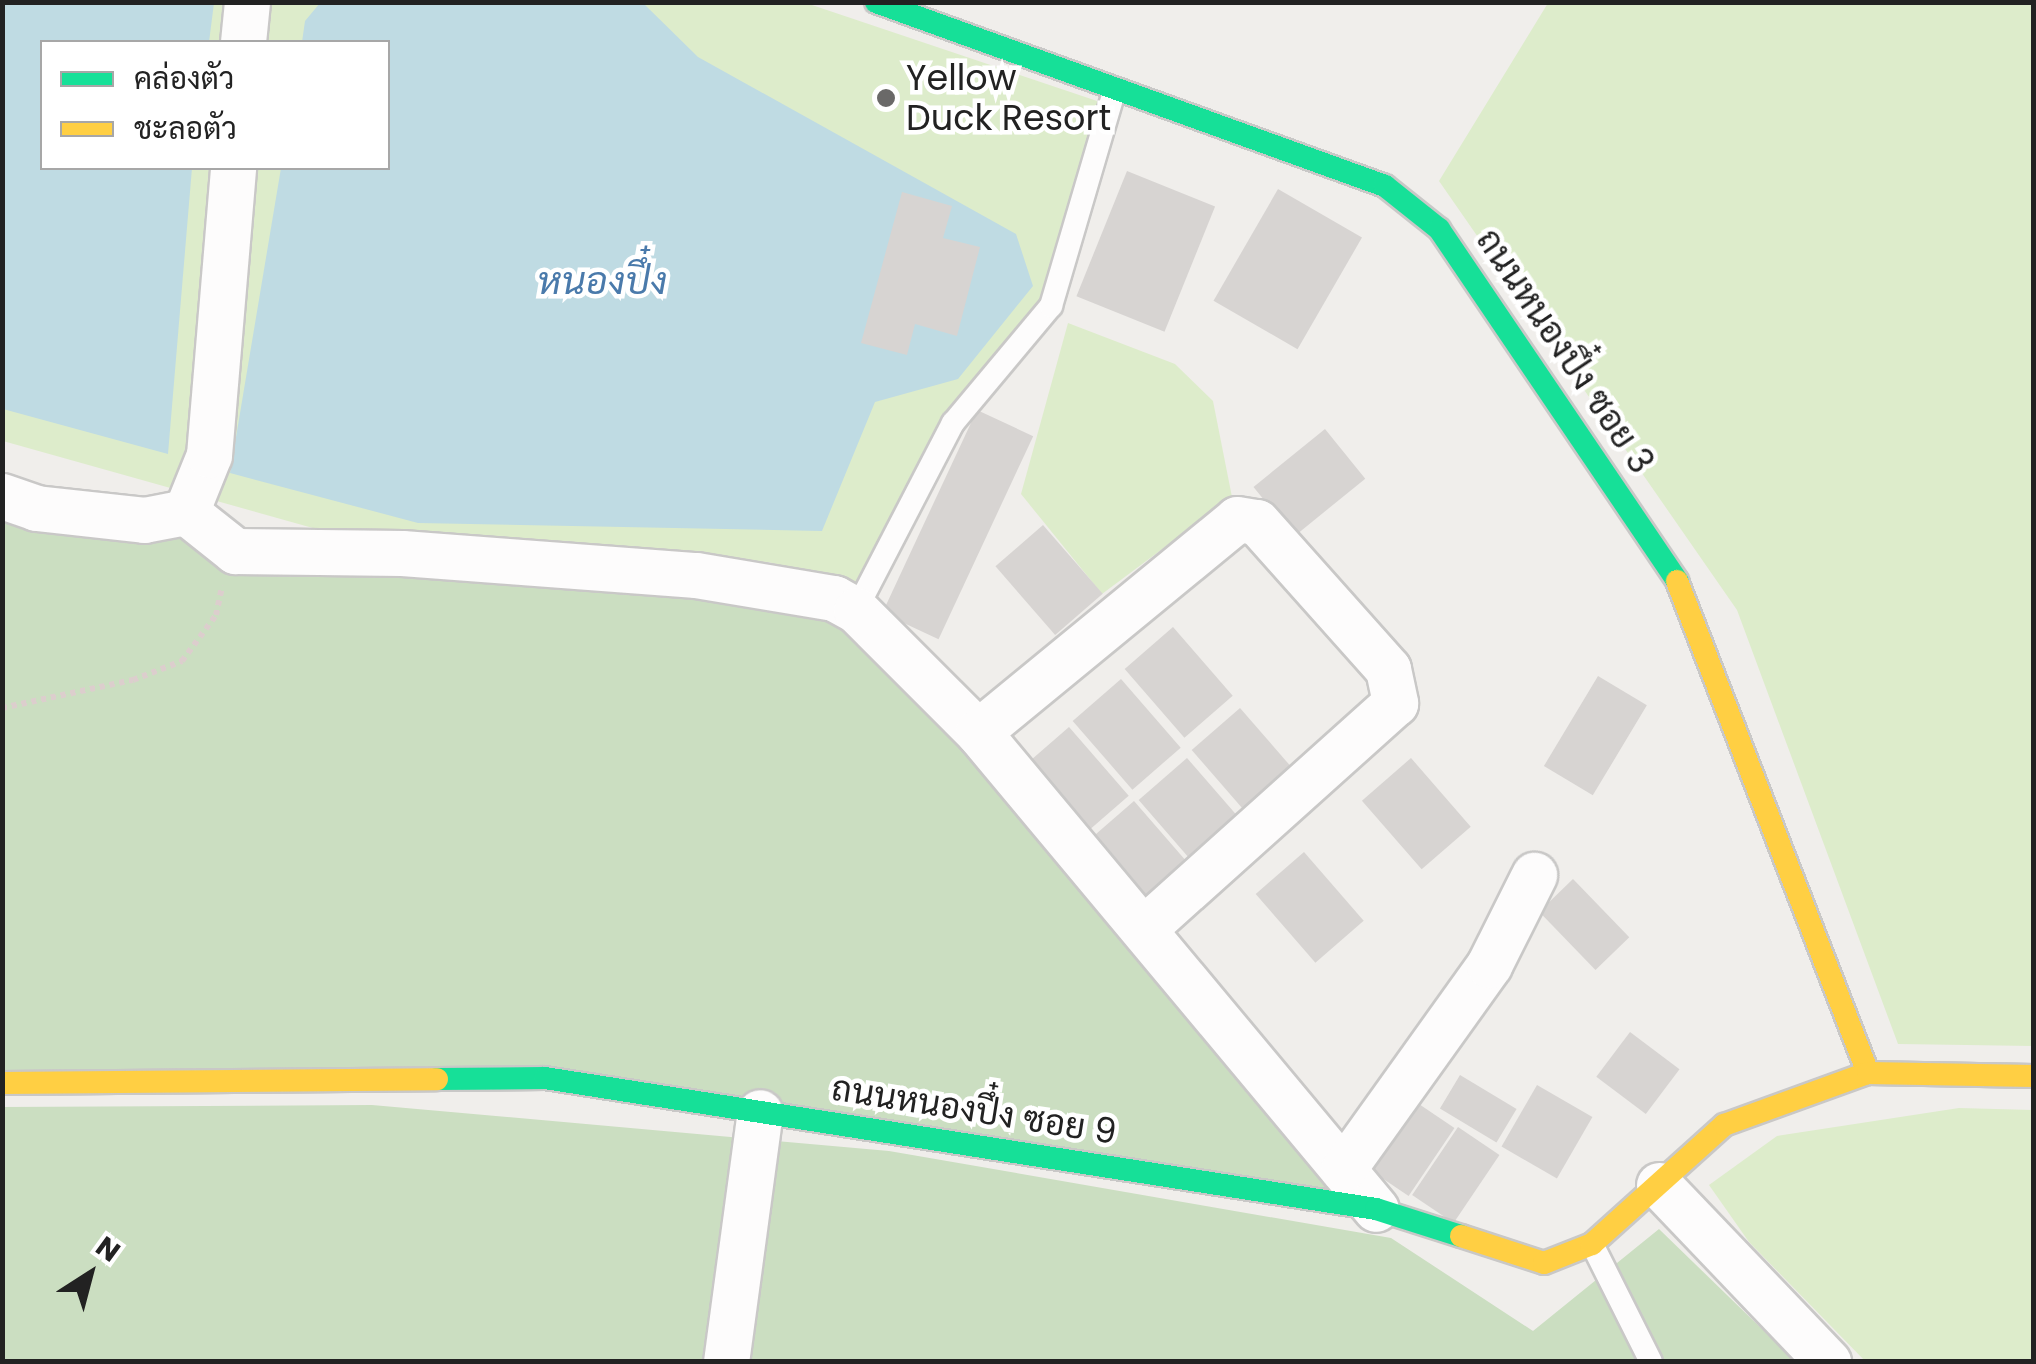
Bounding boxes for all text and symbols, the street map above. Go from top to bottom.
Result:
legend [40,40,390,170]
text: คล่องตัว [134,57,234,100]
place label: Yellow Duck Resort [906,57,1111,139]
marker: Yellow Duck Resort [875,87,897,109]
text: ชะลอตัว [134,107,237,150]
street label: ถนนหนองปึ๋ง ซอย 3 [1468,221,1662,481]
water label: หนองปึ๋ง [537,258,667,304]
street label: ถนนหนองปึ๋ง ซอย 9 [829,1067,1119,1153]
north arrow [40,1224,140,1324]
text: N [88,1227,128,1271]

